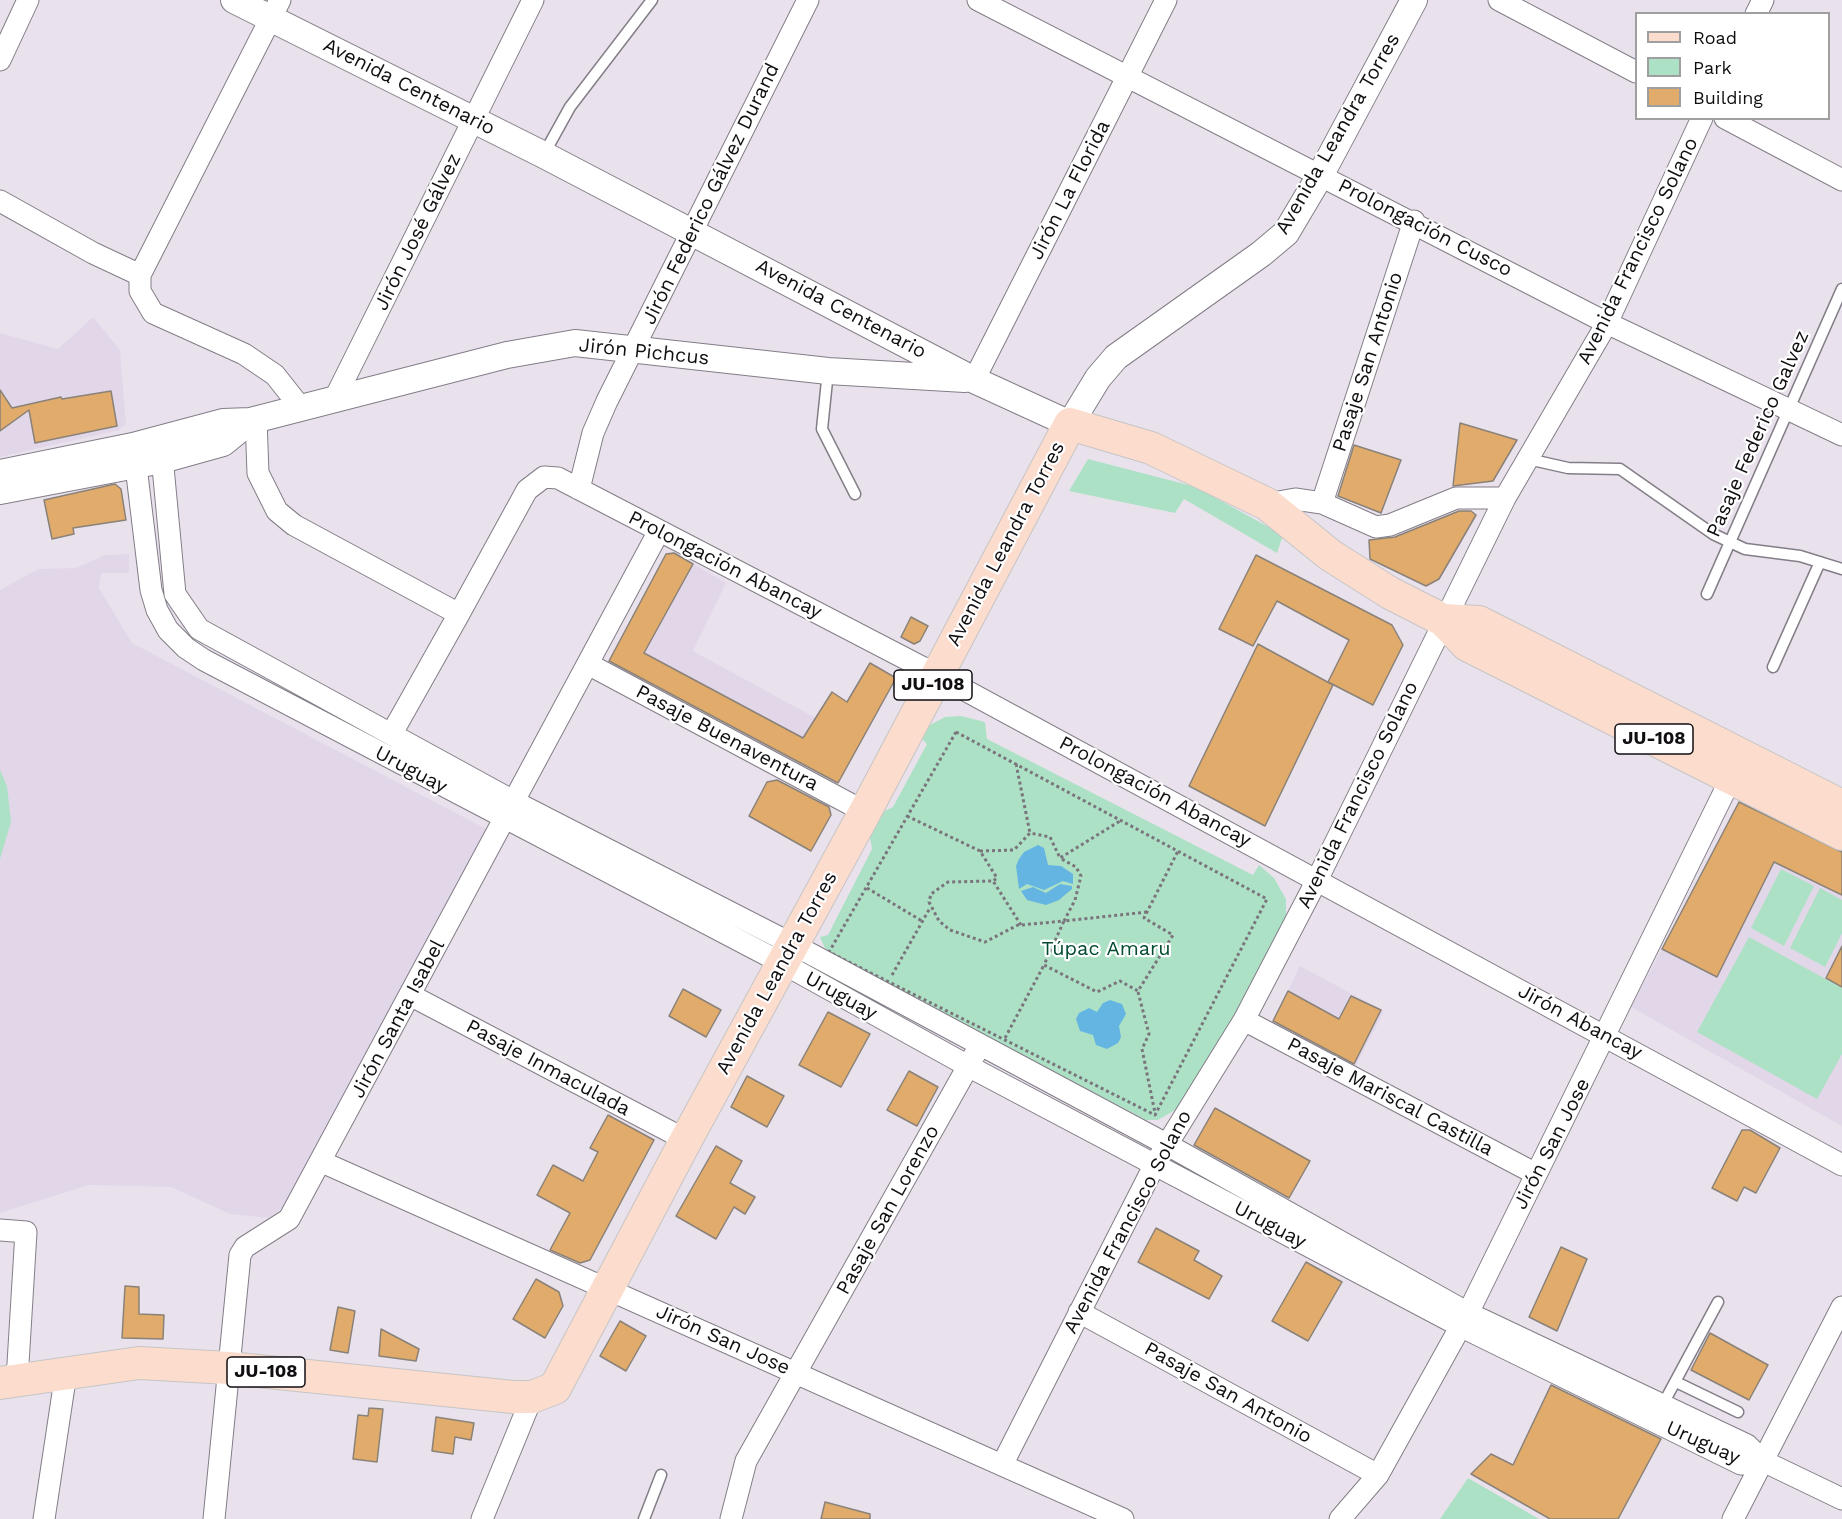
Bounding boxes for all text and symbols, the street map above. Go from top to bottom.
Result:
legend [1635,12,1830,120]
text: Road [1693,27,1737,48]
street label: Avenida Leandra Torres [1271,29,1405,239]
street label: Avenida Centenario [319,33,499,141]
text: Park [1693,57,1732,78]
street label: Jirón Federico Gálvez Durand [637,59,785,329]
text: Building [1693,87,1763,108]
street label: Jirón La Florida [1025,116,1115,264]
street label: Avenida Francisco Solano [1573,134,1703,368]
street label: Jirón José Gálvez [370,150,466,314]
street label: Prolongación Cusco [1334,174,1516,282]
street label: Avenida Centenario [752,254,930,364]
street label: Pasaje San Antonio [1328,269,1408,455]
street label: Pasaje Federico Galvez [1702,327,1814,541]
street label: Jirón Pichcus [578,333,710,371]
street label: Avenida Leandra Torres [942,438,1070,650]
street label: Prolongación Abancay [624,506,826,624]
road number: JU-108 [894,670,972,700]
street label: Avenida Francisco Solano [1293,678,1423,912]
street label: Pasaje Buenaventura [632,680,822,796]
road number: JU-108 [1615,724,1693,754]
street label: Prolongación Abancay [1055,731,1255,853]
street label: Uruguay [371,741,451,799]
street label: Avenida Leandra Torres [711,867,843,1079]
street label: Jirón Santa Isabel [346,936,450,1102]
park label: Túpac Amaru [1041,937,1171,961]
street label: Uruguay [801,966,881,1026]
street label: Jirón Abancay [1514,979,1646,1065]
street label: Pasaje Inmaculada [462,1015,634,1121]
street label: Pasaje Mariscal Castilla [1283,1032,1497,1162]
street label: Jirón San Jose [1509,1074,1595,1214]
street label: Avenida Francisco Solano [1059,1106,1197,1338]
street label: Pasaje San Lorenzo [831,1121,945,1299]
street label: Uruguay [1230,1196,1310,1254]
street label: Jirón San Jose [652,1300,794,1380]
street label: Pasaje San Antonio [1140,1337,1316,1449]
road number: JU-108 [227,1357,305,1387]
street label: Uruguay [1662,1416,1744,1470]

